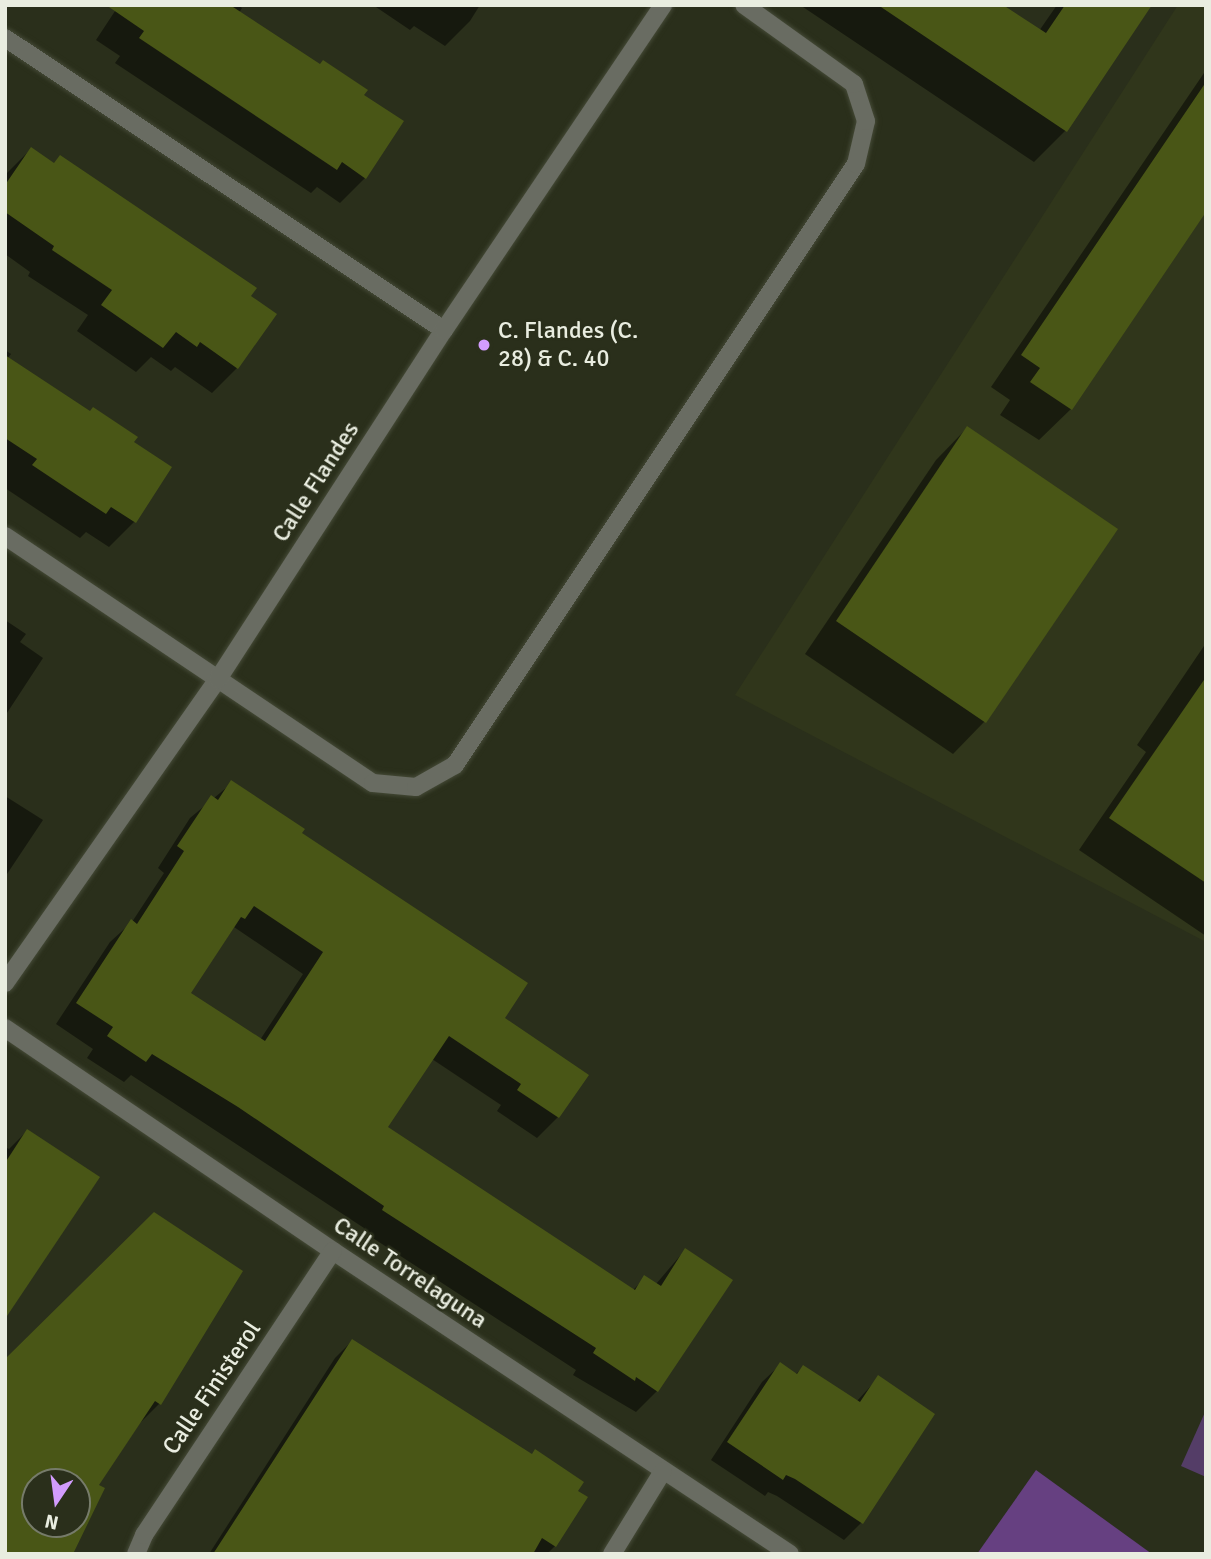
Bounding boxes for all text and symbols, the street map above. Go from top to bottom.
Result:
place label: C. Flandes (C. 28) & C. 40 [498,317,638,373]
marker: C. Flandes (C. 28) & C. 40 [476,337,492,353]
street label: Calle Flandes [266,417,366,547]
street label: Calle Torrelaguna [328,1211,492,1335]
street label: Calle Finisterol [157,1316,267,1460]
north arrow [21,1468,91,1538]
text: N [43,1508,61,1535]

